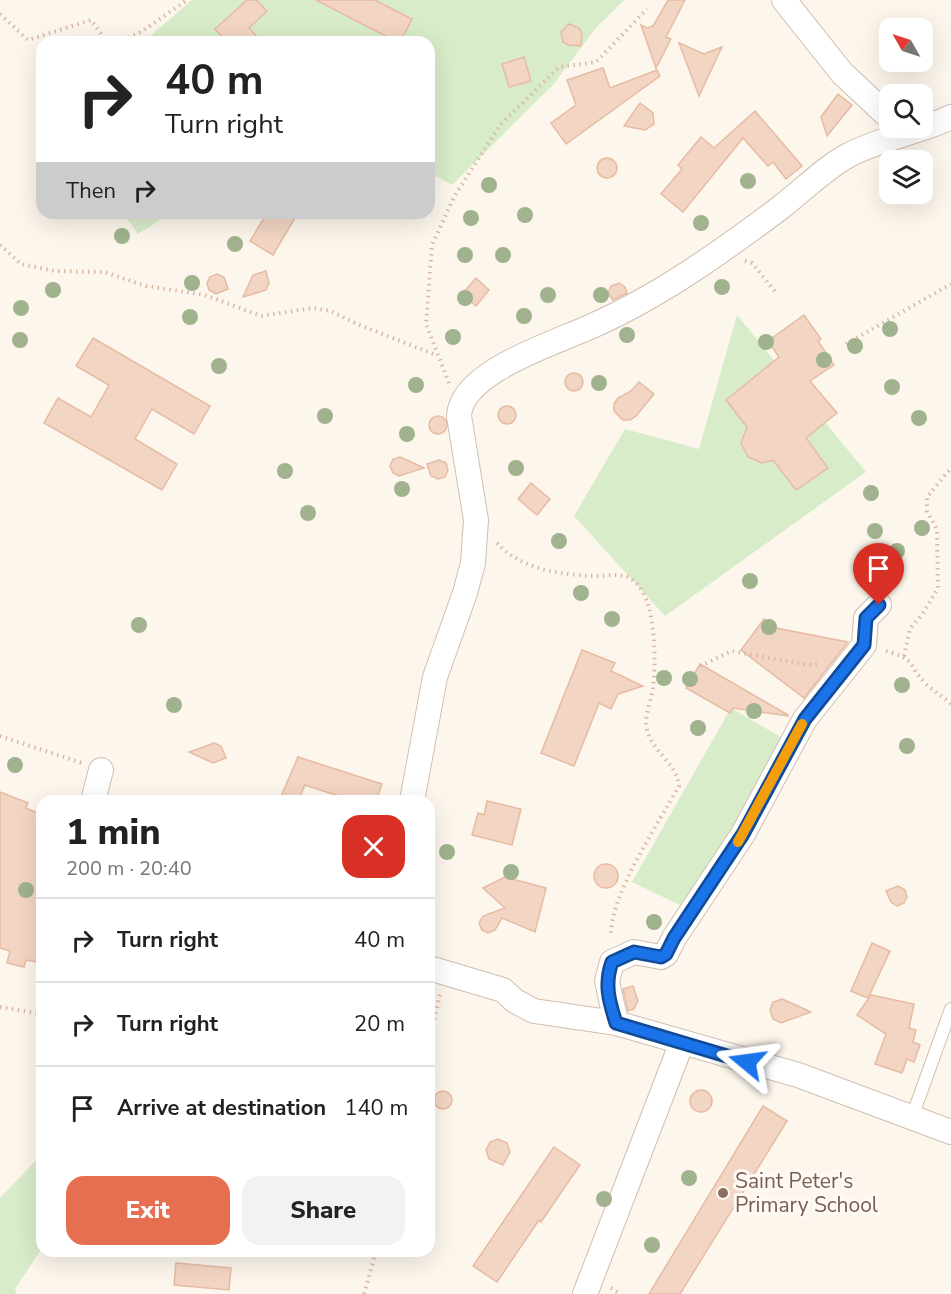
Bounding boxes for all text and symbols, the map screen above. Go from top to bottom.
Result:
north arrow [879,18,933,72]
map controls [879,18,933,204]
text: 40 m [165,52,264,109]
icon: right [66,60,144,138]
button: search [879,84,933,138]
text: Turn right [165,106,283,143]
button: layers [879,150,933,204]
icon: right [128,174,161,207]
text: Then [66,176,116,206]
pin [853,543,904,605]
icon: arrive [862,552,895,585]
text: 1 min [66,808,161,857]
button: close [342,815,405,878]
text: 200 m · 20:40 [66,855,192,882]
icon: right [66,924,99,957]
text: Turn right [117,925,218,955]
text: 40 m [354,925,405,955]
icon: right [66,1008,99,1041]
text: Turn right [117,1009,218,1039]
text: 20 m [354,1009,405,1039]
position arrow [715,1030,779,1094]
icon: arrive [66,1092,99,1125]
text: Arrive at destination [117,1093,326,1123]
text: 140 m [344,1093,408,1123]
place label: Saint Peter's Primary School [735,1167,879,1219]
button: Exit [66,1176,230,1245]
button: Share [242,1176,405,1245]
marker: Saint Peter's Primary School [716,1186,730,1200]

